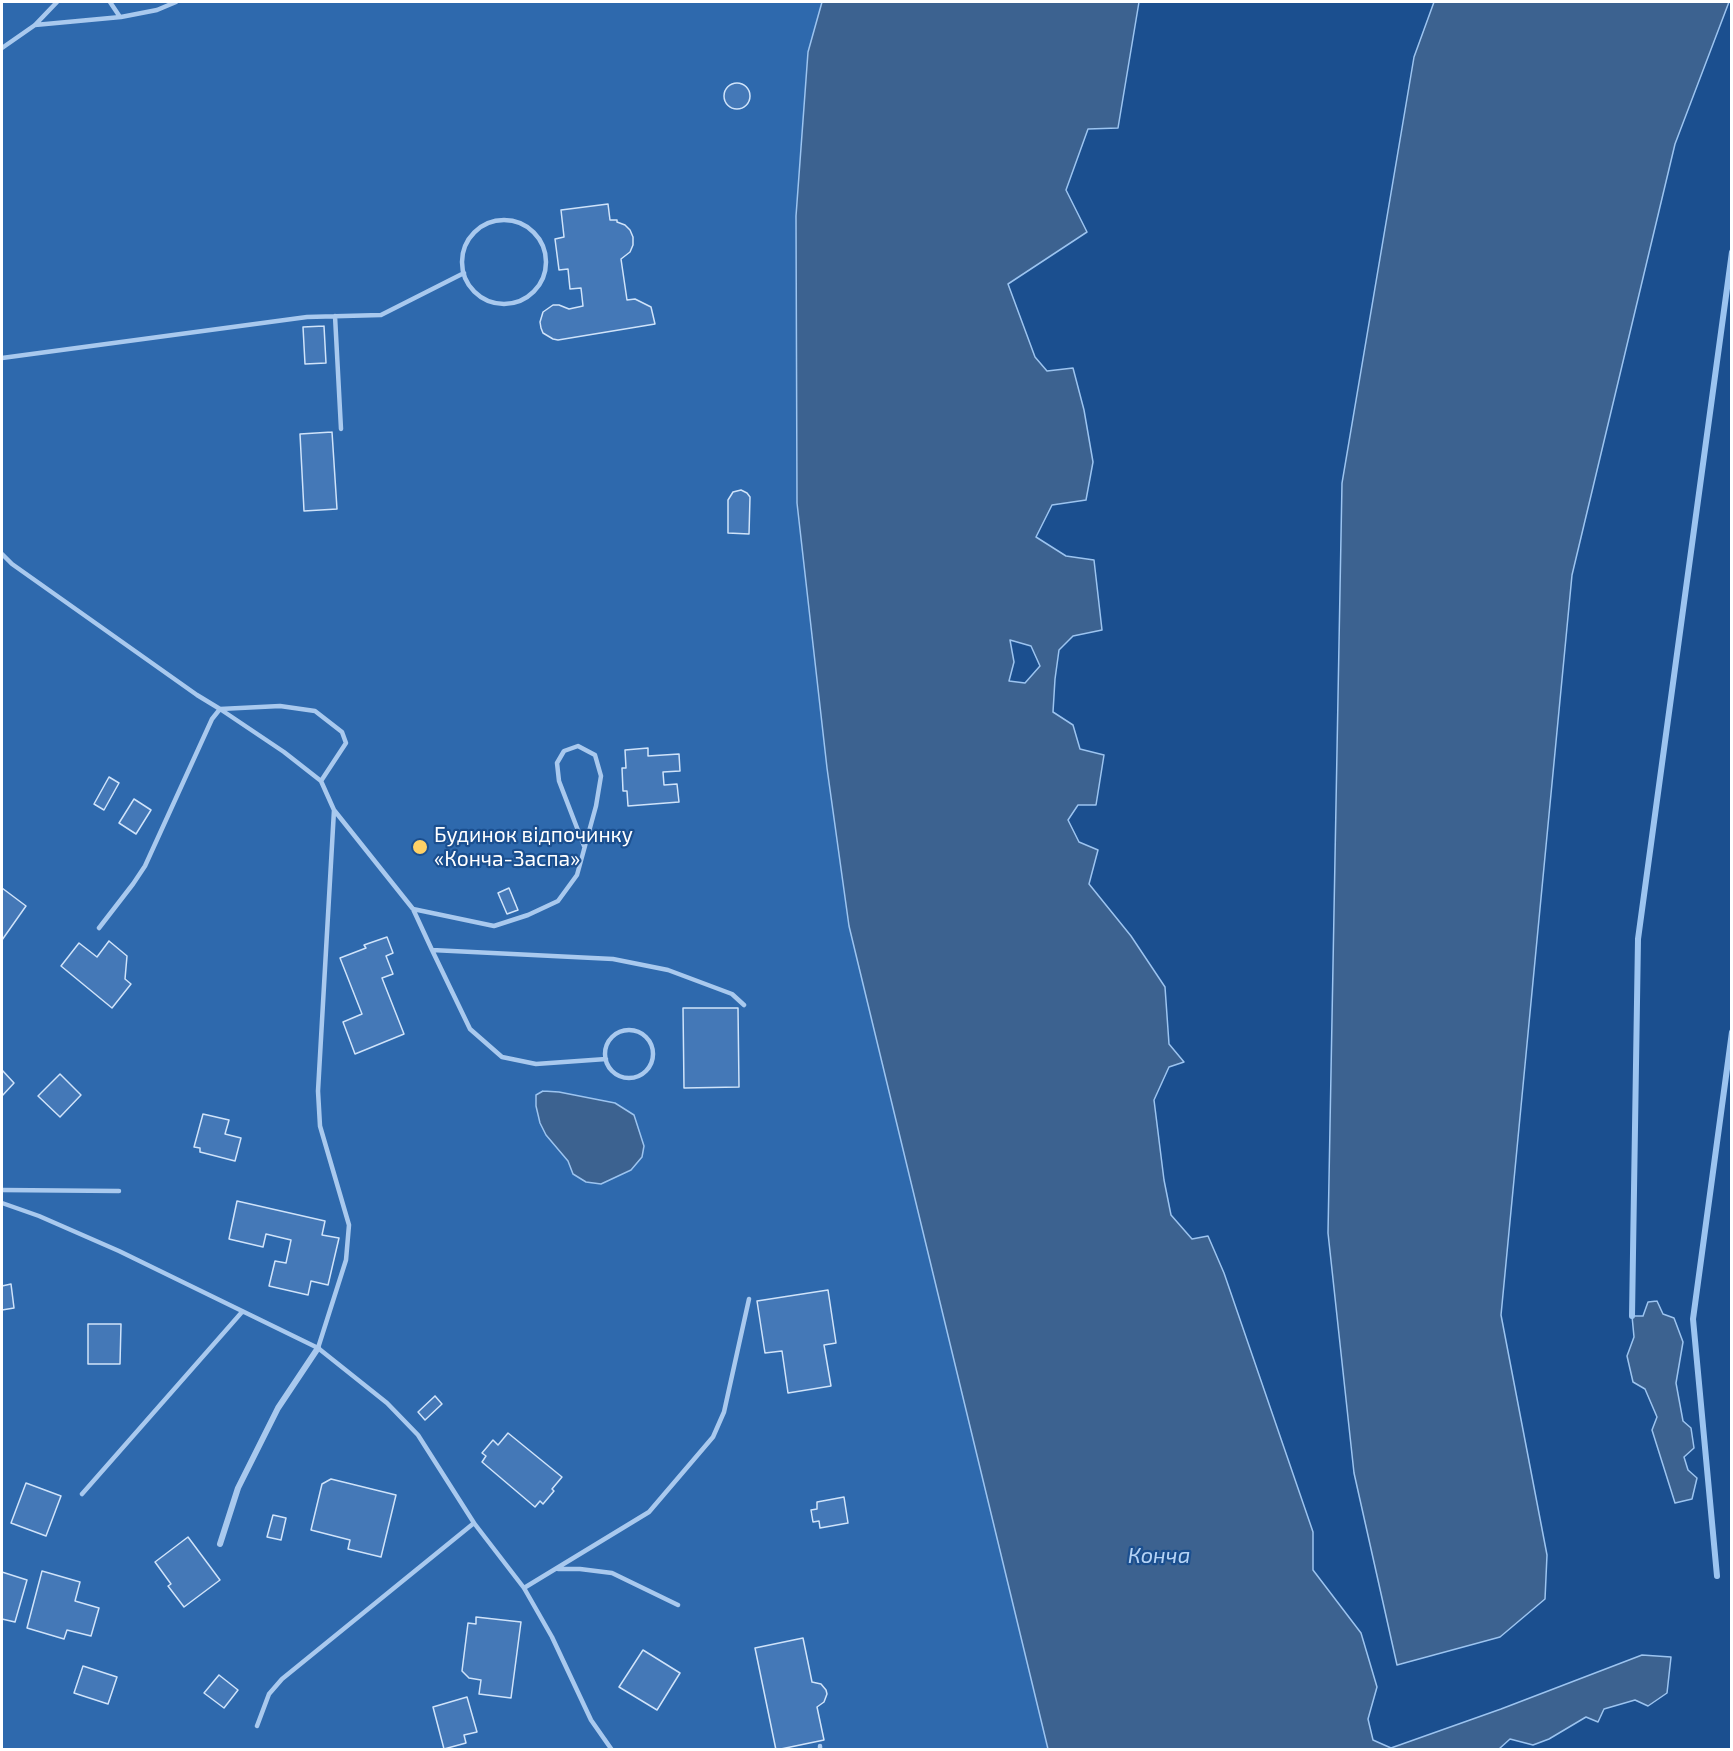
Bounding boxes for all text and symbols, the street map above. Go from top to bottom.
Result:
place label: Будинок відпочинку «Конча-Заспа» [434,822,633,872]
marker: Будинок відпочинку «Конча-Заспа» [411,838,429,856]
water label: Конча [1128,1543,1190,1569]

